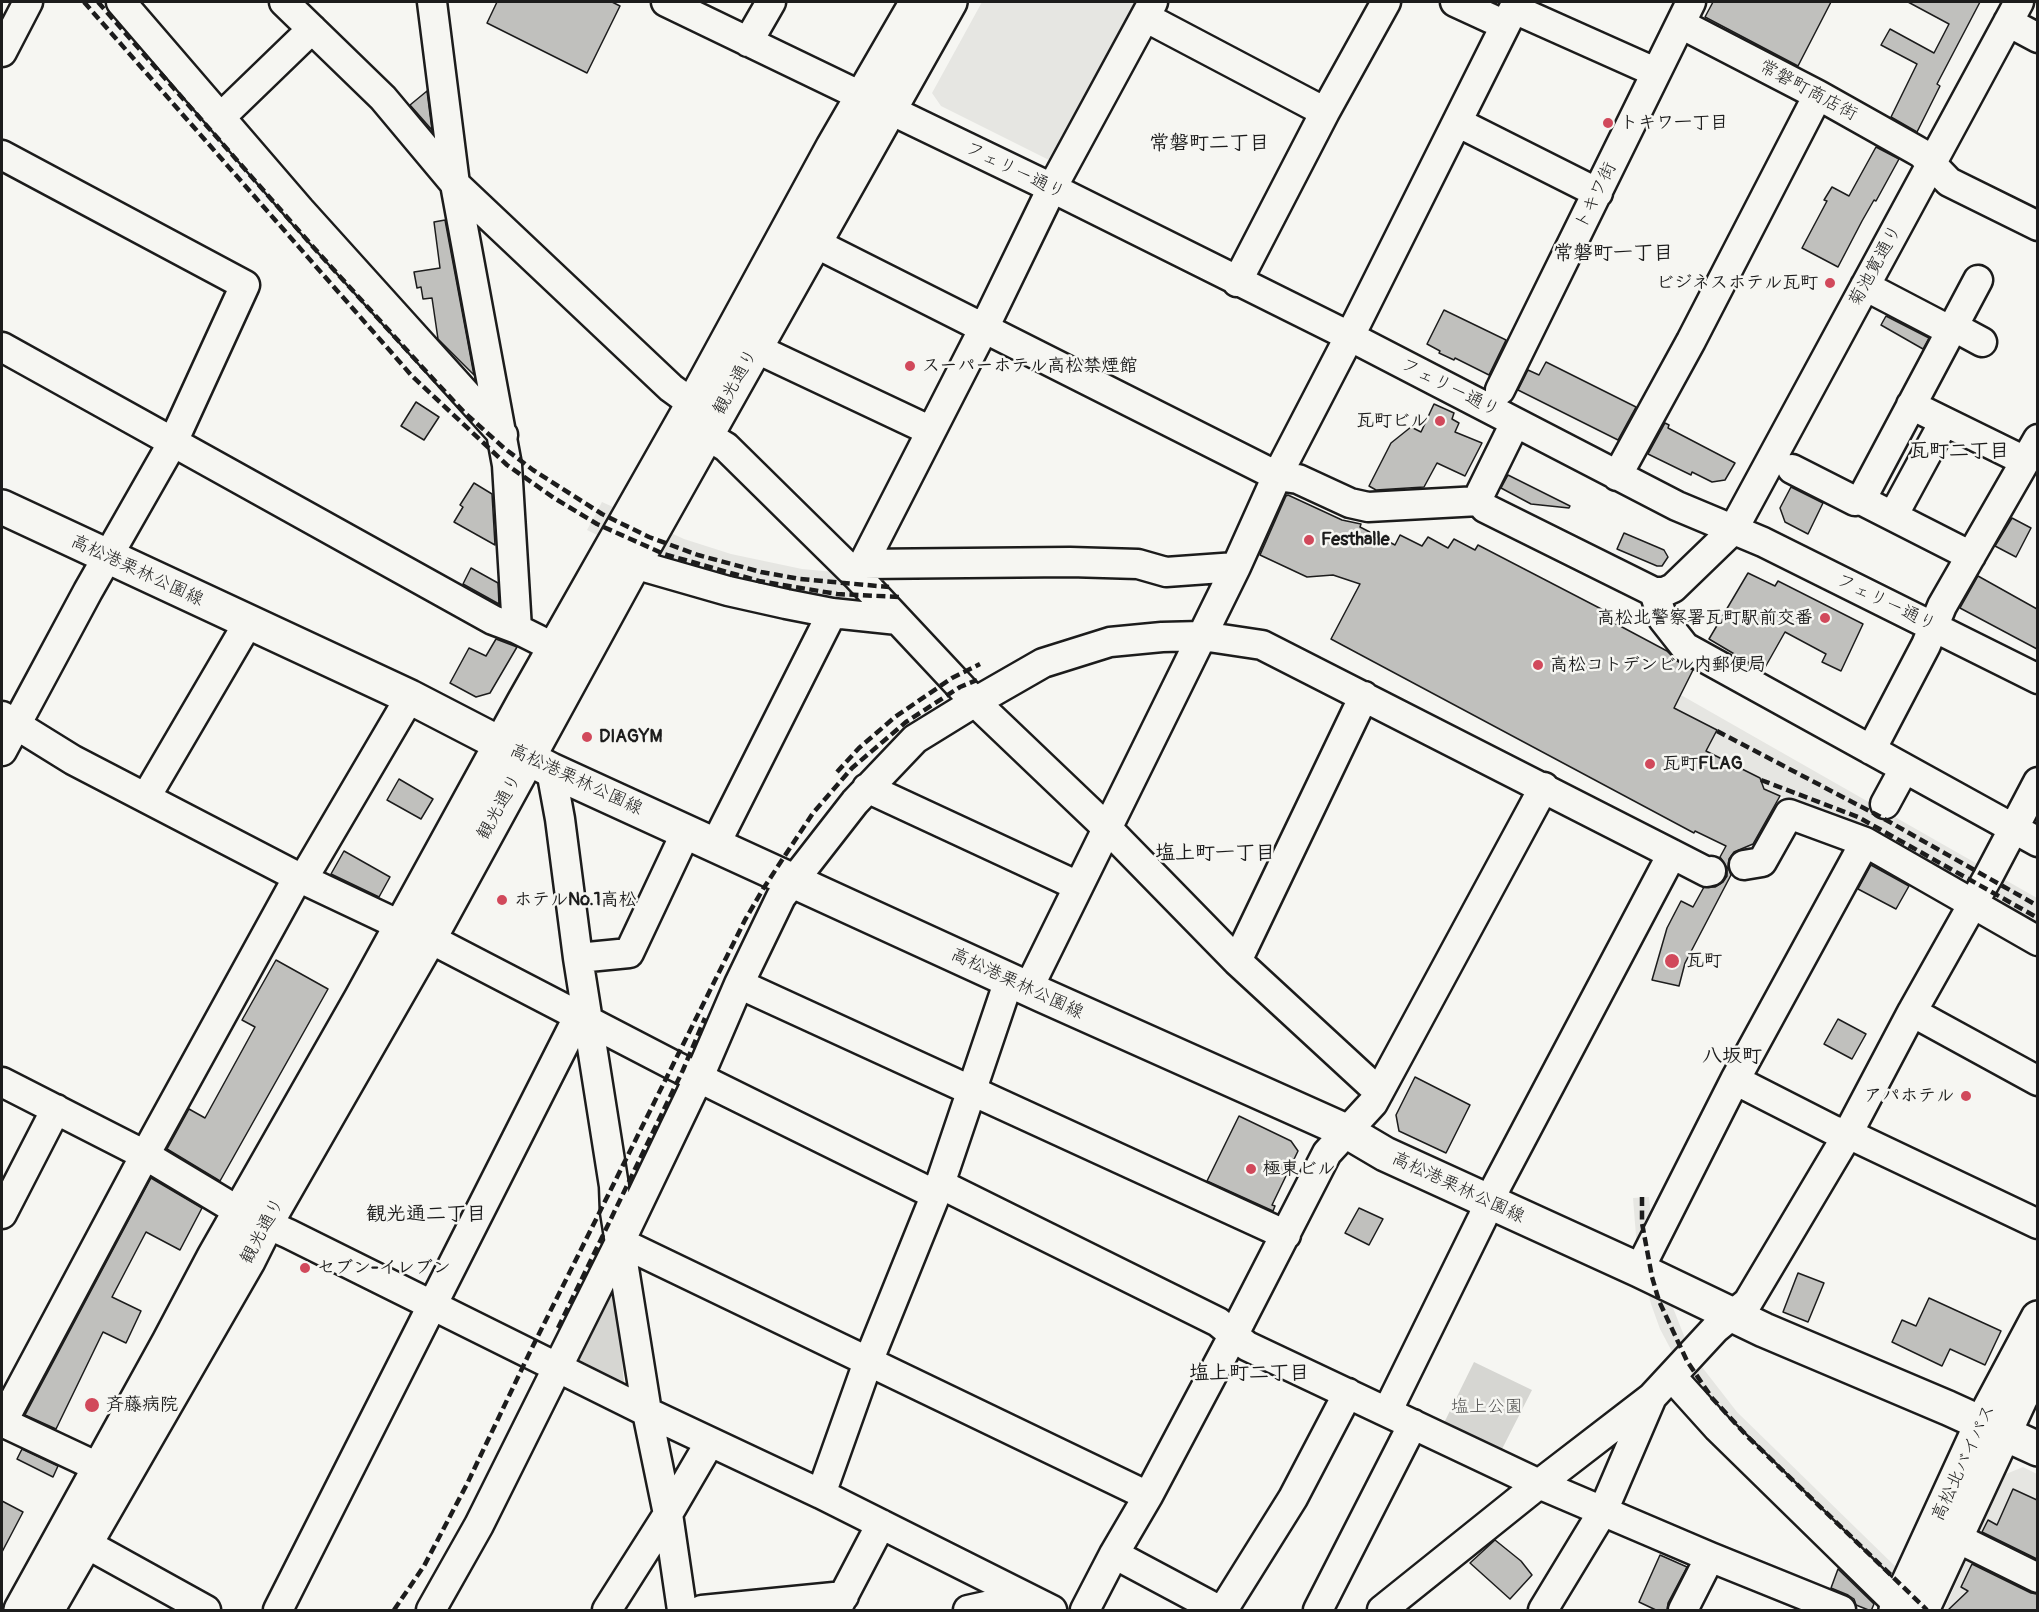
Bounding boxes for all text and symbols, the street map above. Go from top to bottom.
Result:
street label: 常磐町商店街 [1755,56,1861,126]
place label: トキワ一丁目 [1620,112,1728,134]
marker: トキワ一丁目 [1601,116,1615,130]
district label: 常磐町二丁目 [1149,132,1269,156]
street label: フェリー通り [962,138,1068,204]
street label: トキワ街 [1571,159,1621,233]
street label: 菊池寛通り [1845,221,1907,311]
district label: 常磐町一丁目 [1553,242,1673,266]
place label: ビジネスホテル瓦町 [1656,272,1818,294]
marker: ビジネスホテル瓦町 [1823,276,1837,290]
street label: 観光通り [709,345,763,419]
street label: フェリー通り [1397,354,1503,422]
place label: スーパーホテル高松禁煙館 [922,355,1137,377]
marker: スーパーホテル高松禁煙館 [903,359,917,373]
place label: 瓦町ビル [1356,410,1428,432]
marker: 瓦町ビル [1433,414,1447,428]
district label: 瓦町二丁目 [1909,440,2009,464]
place label: Festhalle [1321,529,1390,551]
street label: 高松港栗林公園線 [67,531,207,611]
marker: Festhalle [1302,533,1316,547]
street label: フェリー通り [1833,570,1939,636]
place label: 高松北警察署瓦町駅前交番 [1597,607,1813,629]
marker: 高松北警察署瓦町駅前交番 [1818,611,1832,625]
place label: 高松コトデンビル内郵便局 [1550,654,1766,676]
marker: 高松コトデンビル内郵便局 [1531,658,1545,672]
place label: DIAGYM [599,726,662,748]
marker: DIAGYM [580,730,594,744]
street label: 高松港栗林公園線 [506,740,646,820]
place label: 瓦町FLAG [1662,753,1743,775]
marker: 瓦町FLAG [1643,757,1657,771]
street label: 観光通り [473,770,527,844]
district label: 塩上町一丁目 [1155,842,1275,866]
place label: ホテルNo.1高松 [514,889,637,911]
marker: ホテルNo.1高松 [495,893,509,907]
street label: 高松港栗林公園線 [947,944,1087,1024]
place label: 瓦町 [1686,950,1722,972]
marker: 瓦町 [1663,952,1681,970]
district label: 八坂町 [1702,1045,1762,1069]
place label: アパホテル [1864,1085,1954,1107]
marker: アパホテル [1959,1089,1973,1103]
street label: 高松港栗林公園線 [1388,1148,1528,1228]
place label: 極東ビル [1263,1158,1335,1180]
marker: 極東ビル [1244,1162,1258,1176]
street label: 観光通り [237,1194,289,1268]
district label: 観光通二丁目 [366,1203,486,1227]
place label: セブン-イレブン [317,1257,451,1279]
marker: セブン-イレブン [298,1261,312,1275]
district label: 塩上町二丁目 [1189,1362,1309,1386]
place label: 斉藤病院 [106,1394,178,1416]
marker: 斉藤病院 [83,1396,101,1414]
park label: 塩上公園 [1451,1396,1523,1418]
street label: 高松北バイパス [1928,1401,2000,1525]

